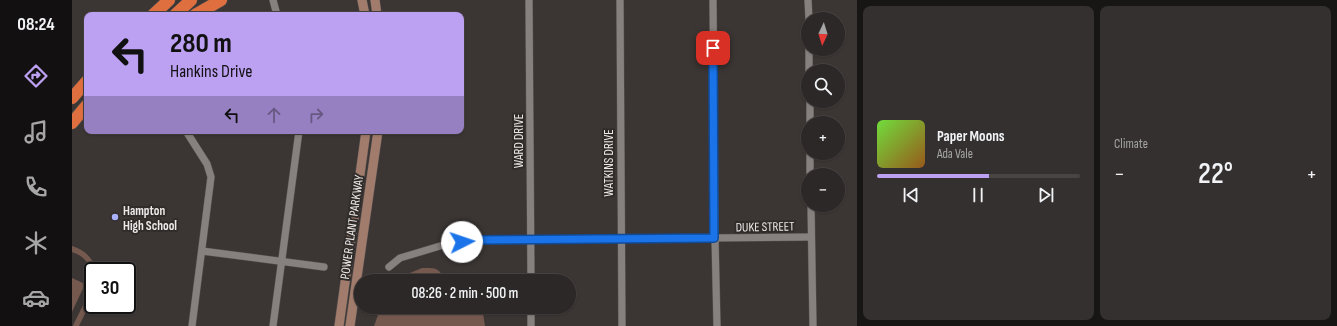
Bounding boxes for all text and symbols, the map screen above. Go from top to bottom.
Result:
north arrow [801,12,845,56]
map controls [801,12,845,212]
text: 08:24 [17,14,55,35]
text: 280 m [170,27,232,60]
icon: left [104,28,156,80]
pin [696,31,730,65]
icon: arrive [702,37,724,59]
text: Hankins Drive [170,61,252,82]
icon: directions [22,62,50,90]
button: search [801,64,845,108]
icon: left [221,104,243,126]
icon: ahead [263,104,285,126]
icon: right [305,104,327,126]
street label: WARD DRIVE [511,114,527,168]
button: + [801,116,845,160]
icon: music [22,118,50,146]
text: Paper Moons [937,127,1005,146]
street label: WATKINS DRIVE [601,129,617,197]
text: Climate [1114,136,1148,152]
text: Ada Vale [937,146,973,162]
text: 22° [1198,156,1233,192]
text: − [1114,161,1125,188]
text: + [1306,161,1317,188]
button: − [801,168,845,212]
icon: phone [22,173,50,201]
street label: POWER PLANT PARKWAY [337,173,367,280]
icon: previous [900,184,922,206]
icon: pause [967,184,989,206]
icon: next [1035,184,1057,206]
place label: Hampton High School [123,203,177,234]
marker: Hampton High School [110,212,120,222]
street label: DUKE STREET [735,218,795,236]
position arrow [441,221,483,263]
icon: climate [22,229,50,257]
speed limit sign: 30 [84,262,136,314]
icon: car [22,284,50,312]
text: 08:26 · 2 min · 500 m [412,284,518,303]

